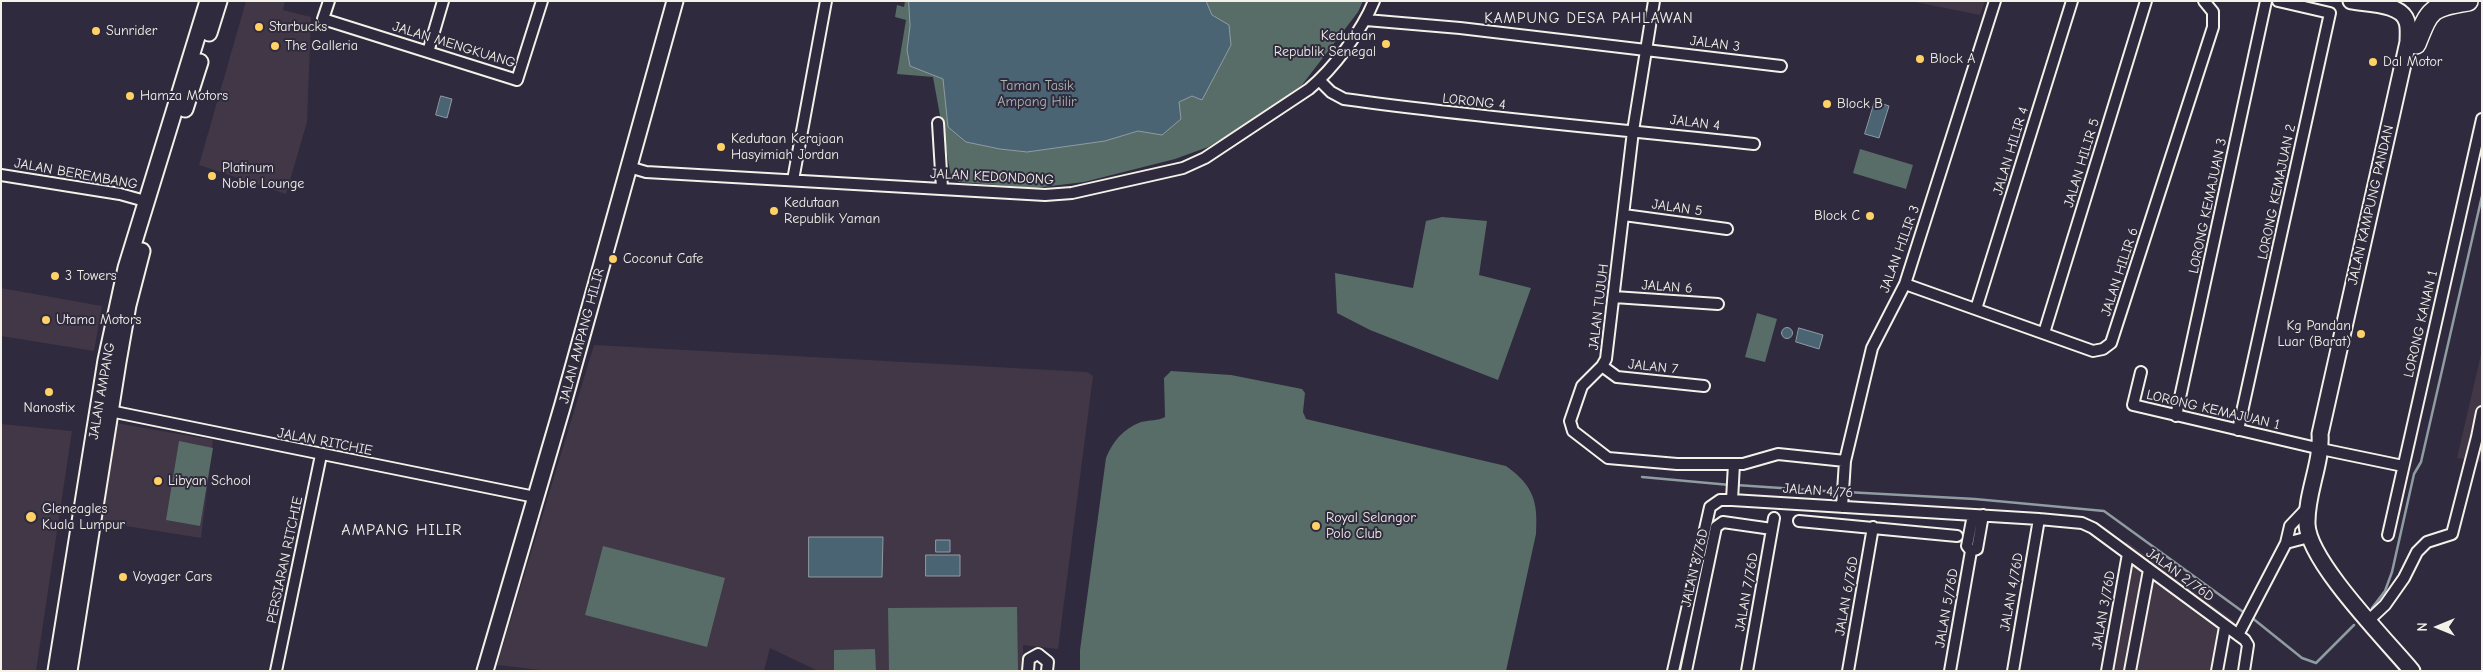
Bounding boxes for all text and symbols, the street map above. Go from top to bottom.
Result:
district label: KAMPUNG DESA PAHLAWAN [1482,10,1696,28]
street label: JALAN MENGKUANG [391,18,517,72]
place label: Starbucks [269,19,327,35]
marker: Starbucks [253,21,265,33]
place label: Sunrider [106,23,157,39]
marker: Sunrider [90,25,102,37]
place label: Kedutaan Republik Senegal [1274,28,1376,60]
street label: JALAN 3 [1689,33,1741,55]
place label: The Galleria [285,38,358,54]
marker: Kedutaan Republik Senegal [1380,38,1392,50]
marker: The Galleria [269,40,281,52]
place label: Block A [1930,51,1975,67]
marker: Block A [1914,53,1926,65]
place label: Dal Motor [2383,54,2442,70]
marker: Dal Motor [2367,56,2379,68]
park label: Taman Tasik Ampang Hilir [997,78,1077,110]
place label: Hamza Motors [140,88,228,104]
marker: Hamza Motors [124,90,136,102]
street label: LORONG 4 [1441,90,1507,114]
place label: Block B [1837,96,1883,112]
marker: Block B [1821,98,1833,110]
street label: JALAN HILIR 4 [1990,105,2032,197]
street label: JALAN 4 [1669,112,1721,134]
street label: JALAN HILIR 5 [2060,116,2104,210]
street label: LORONG KEMAJUAN 2 [2254,123,2300,261]
street label: JALAN KAMPUNG PANDAN [2344,123,2398,287]
place label: Kedutaan Kerajaan Hasyimiah Jordan [731,131,844,164]
street label: LORONG KEMAJUAN 3 [2185,137,2231,275]
marker: Kedutaan Kerajaan Hasyimiah Jordan [715,141,727,153]
street label: JALAN BEREMBANG [13,155,139,193]
place label: Platinum Noble Lounge [222,160,304,192]
street label: JALAN KEDONDONG [930,165,1054,189]
marker: Platinum Noble Lounge [206,170,218,182]
place label: Kedutaan Republik Yaman [784,195,880,228]
street label: JALAN 5 [1651,196,1703,220]
street label: JALAN HILIR 3 [1876,203,1924,295]
marker: Kedutaan Republik Yaman [768,205,780,217]
place label: Block C [1814,208,1860,224]
marker: Block C [1864,210,1876,222]
street label: JALAN HILIR 6 [2098,226,2142,318]
place label: Coconut Cafe [623,251,703,267]
marker: Coconut Cafe [607,253,619,265]
street label: JALAN TUJUH [1585,263,1613,351]
street label: JALAN AMPANG HILIR [556,267,608,405]
place label: 3 Towers [65,268,117,284]
street label: LORONG KANAN 1 [2400,269,2442,379]
marker: 3 Towers [49,270,61,282]
street label: JALAN 6 [1641,277,1693,297]
place label: Utama Motors [56,312,141,328]
marker: Utama Motors [40,314,52,326]
place label: Kg Pandan Luar (Barat) [2277,318,2351,351]
marker: Kg Pandan Luar (Barat) [2355,328,2367,340]
street label: JALAN AMPANG [85,341,119,441]
street label: JALAN 7 [1627,356,1679,378]
marker: Nanostix [43,386,55,398]
street label: LORONG KEMAJUAN 1 [2145,386,2281,434]
place label: Nanostix [23,400,75,416]
street label: JALAN RITCHIE [276,425,374,459]
place label: Libyan School [168,473,251,489]
marker: Libyan School [152,475,164,487]
street label: JALAN 4/76 [1782,480,1854,502]
street label: PERSIARAN RITCHIE [263,495,307,625]
place label: Gleneagles Kuala Lumpur [42,501,125,534]
marker: Gleneagles Kuala Lumpur [24,510,38,524]
place label: Royal Selangor Polo Club [1326,510,1416,542]
district label: AMPANG HILIR [340,520,464,540]
marker: Royal Selangor Polo Club [1310,520,1322,532]
street label: JALAN 8/76D [1678,527,1712,609]
street label: JALAN 2/76D [2143,545,2217,605]
street label: JALAN 4/76D [1997,551,2027,633]
street label: JALAN 7/76D [1732,552,1762,632]
street label: JALAN 6/76D [1832,555,1862,637]
street label: JALAN 5/76D [1932,567,1962,649]
place label: Voyager Cars [133,569,212,585]
street label: JALAN 3/76D [2089,569,2119,651]
marker: Voyager Cars [117,571,129,583]
north arrow [2413,602,2463,652]
text: N [2414,622,2431,632]

